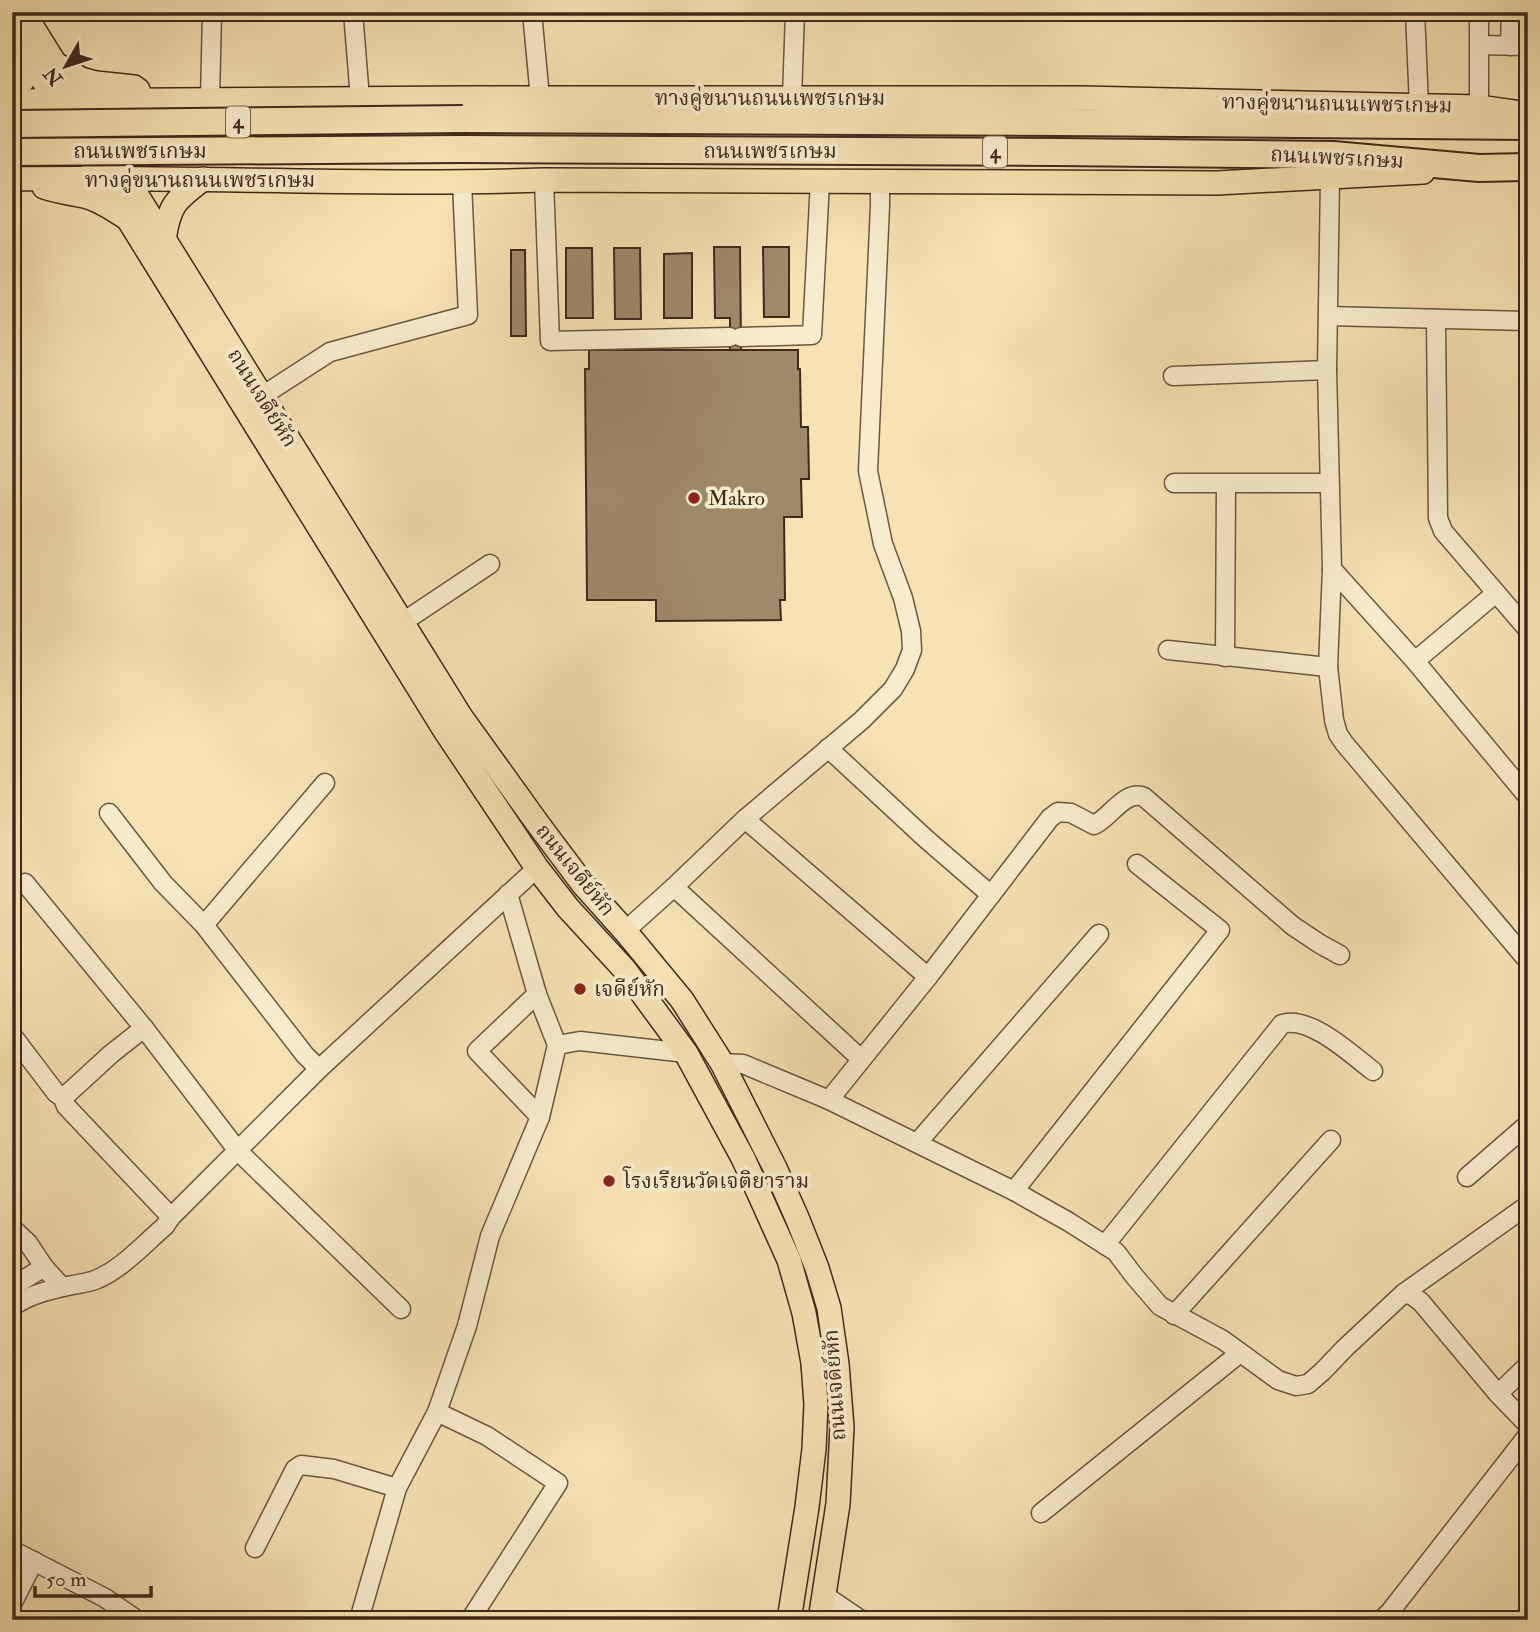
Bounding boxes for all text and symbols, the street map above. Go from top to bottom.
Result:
north arrow [32,32,102,102]
text: N [38,61,69,91]
street label: ทางคู่ขนานถนนเพชรเกษม [655,85,885,112]
street label: ทางคู่ขนานถนนเพชรเกษม [1222,88,1452,120]
road number: 4 [226,106,250,138]
road number: 4 [983,136,1007,168]
street label: ถนนเพชรเกษม [73,138,207,165]
street label: ถนนเพชรเกษม [703,138,837,165]
street label: ถนนเพชรเกษม [1270,141,1404,175]
street label: ทางคู่ขนานถนนเพชรเกษม [85,167,315,194]
street label: ถนนเจดีย์หัก [221,344,303,452]
place label: Makro [708,485,765,512]
marker: Makro [686,490,702,506]
street label: ถนนเจดีย์หัก [529,818,621,922]
place label: เจดีย์หัก [594,976,665,1003]
marker: เจดีย์หัก [572,981,588,997]
place label: โรงเรียนวัดเจติยาราม [622,1166,809,1195]
marker: โรงเรียนวัดเจติยาราม [601,1173,617,1189]
street label: ถนนเจดีย์หัก [818,1328,852,1442]
scale bar [35,1555,150,1599]
text: 50 m [46,1566,87,1593]

